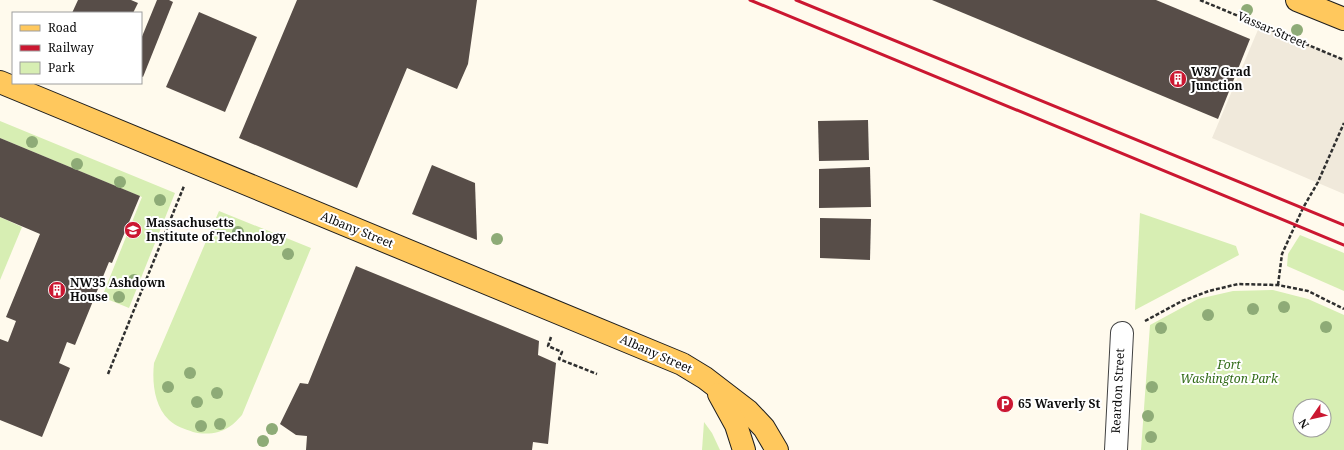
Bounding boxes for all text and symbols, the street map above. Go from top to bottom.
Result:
street label: Vassar Street [1235,7,1310,52]
legend [12,12,142,84]
text: Road [48,19,78,36]
text: Railway [48,39,94,56]
text: Park [48,59,76,76]
place label: W87 Grad Junction [1190,63,1251,94]
building icon: W87 Grad Junction [1168,69,1188,89]
street label: Albany Street [318,207,396,252]
place label: Massachusetts Institute of Technology [146,214,286,245]
school or university icon: Massachusetts Institute of Technology [123,220,143,240]
place label: NW35 Ashdown House [70,274,165,305]
building icon: NW35 Ashdown House [47,280,67,300]
street label: Albany Street [617,330,695,377]
street label: Reardon Street [1107,348,1128,434]
park label: Fort Washington Park [1180,356,1279,387]
parking icon: 65 Waverly St [995,394,1015,414]
place label: 65 Waverly St [1018,395,1101,412]
north arrow [1292,398,1332,438]
text: N [1294,416,1312,432]

